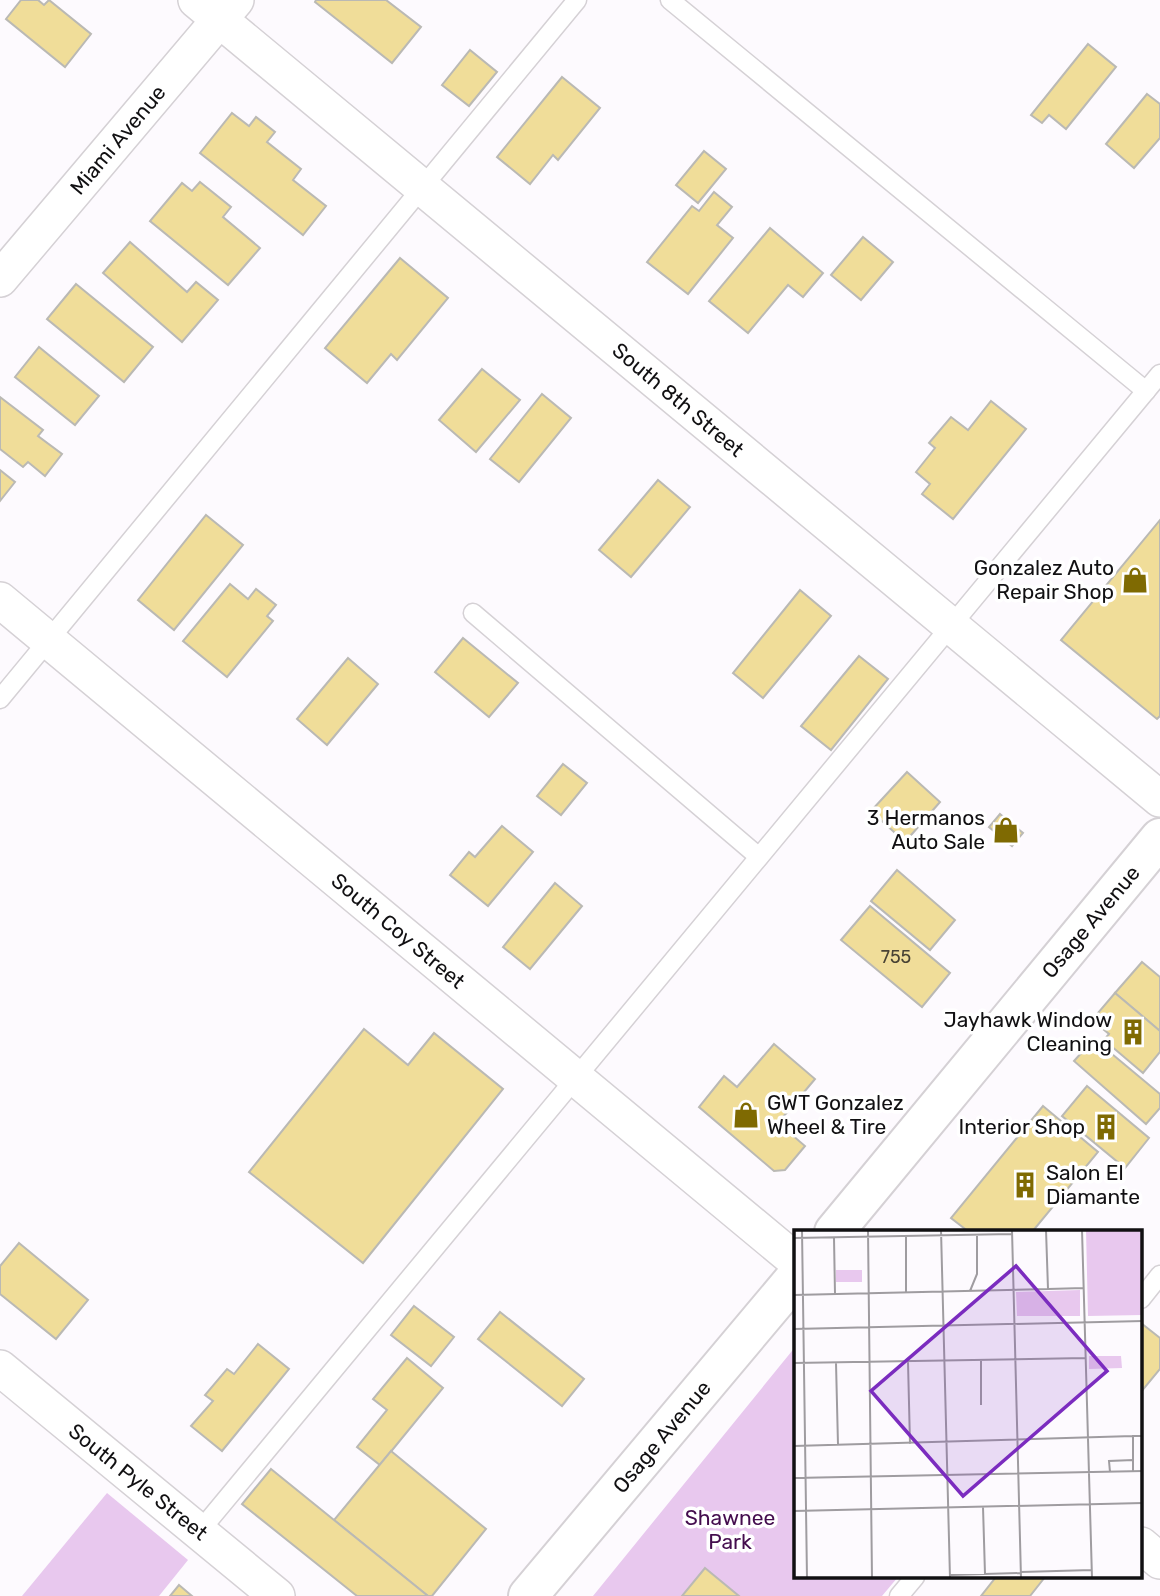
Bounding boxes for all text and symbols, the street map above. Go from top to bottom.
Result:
street label: Miami Avenue [65,80,171,200]
street label: South 8th Street [607,337,749,462]
place label: Gonzalez Auto Repair Shop [974,555,1114,604]
shop icon: Gonzalez Auto Repair Shop [1120,565,1150,595]
place label: 3 Hermanos Auto Sale [867,805,985,854]
shop icon: 3 Hermanos Auto Sale [991,815,1021,845]
street label: Osage Avenue [1036,860,1145,983]
street label: South Coy Street [327,868,470,994]
house number: 755 [881,946,911,968]
place label: Jayhawk Window Cleaning [943,1007,1112,1056]
building icon: Jayhawk Window Cleaning [1118,1017,1148,1047]
place label: GWT Gonzalez Wheel & Tire [767,1090,904,1139]
shop icon: GWT Gonzalez Wheel & Tire [731,1100,761,1130]
building icon: Interior Shop [1091,1112,1121,1142]
place label: Interior Shop [959,1114,1085,1139]
place label: Salon El Diamante [1046,1160,1140,1209]
building icon: Salon El Diamante [1010,1170,1040,1200]
inset map [794,1230,1142,1578]
street label: Osage Avenue [607,1375,716,1498]
street label: South Pyle Street [64,1418,213,1545]
park label: Shawnee Park [685,1505,775,1554]

